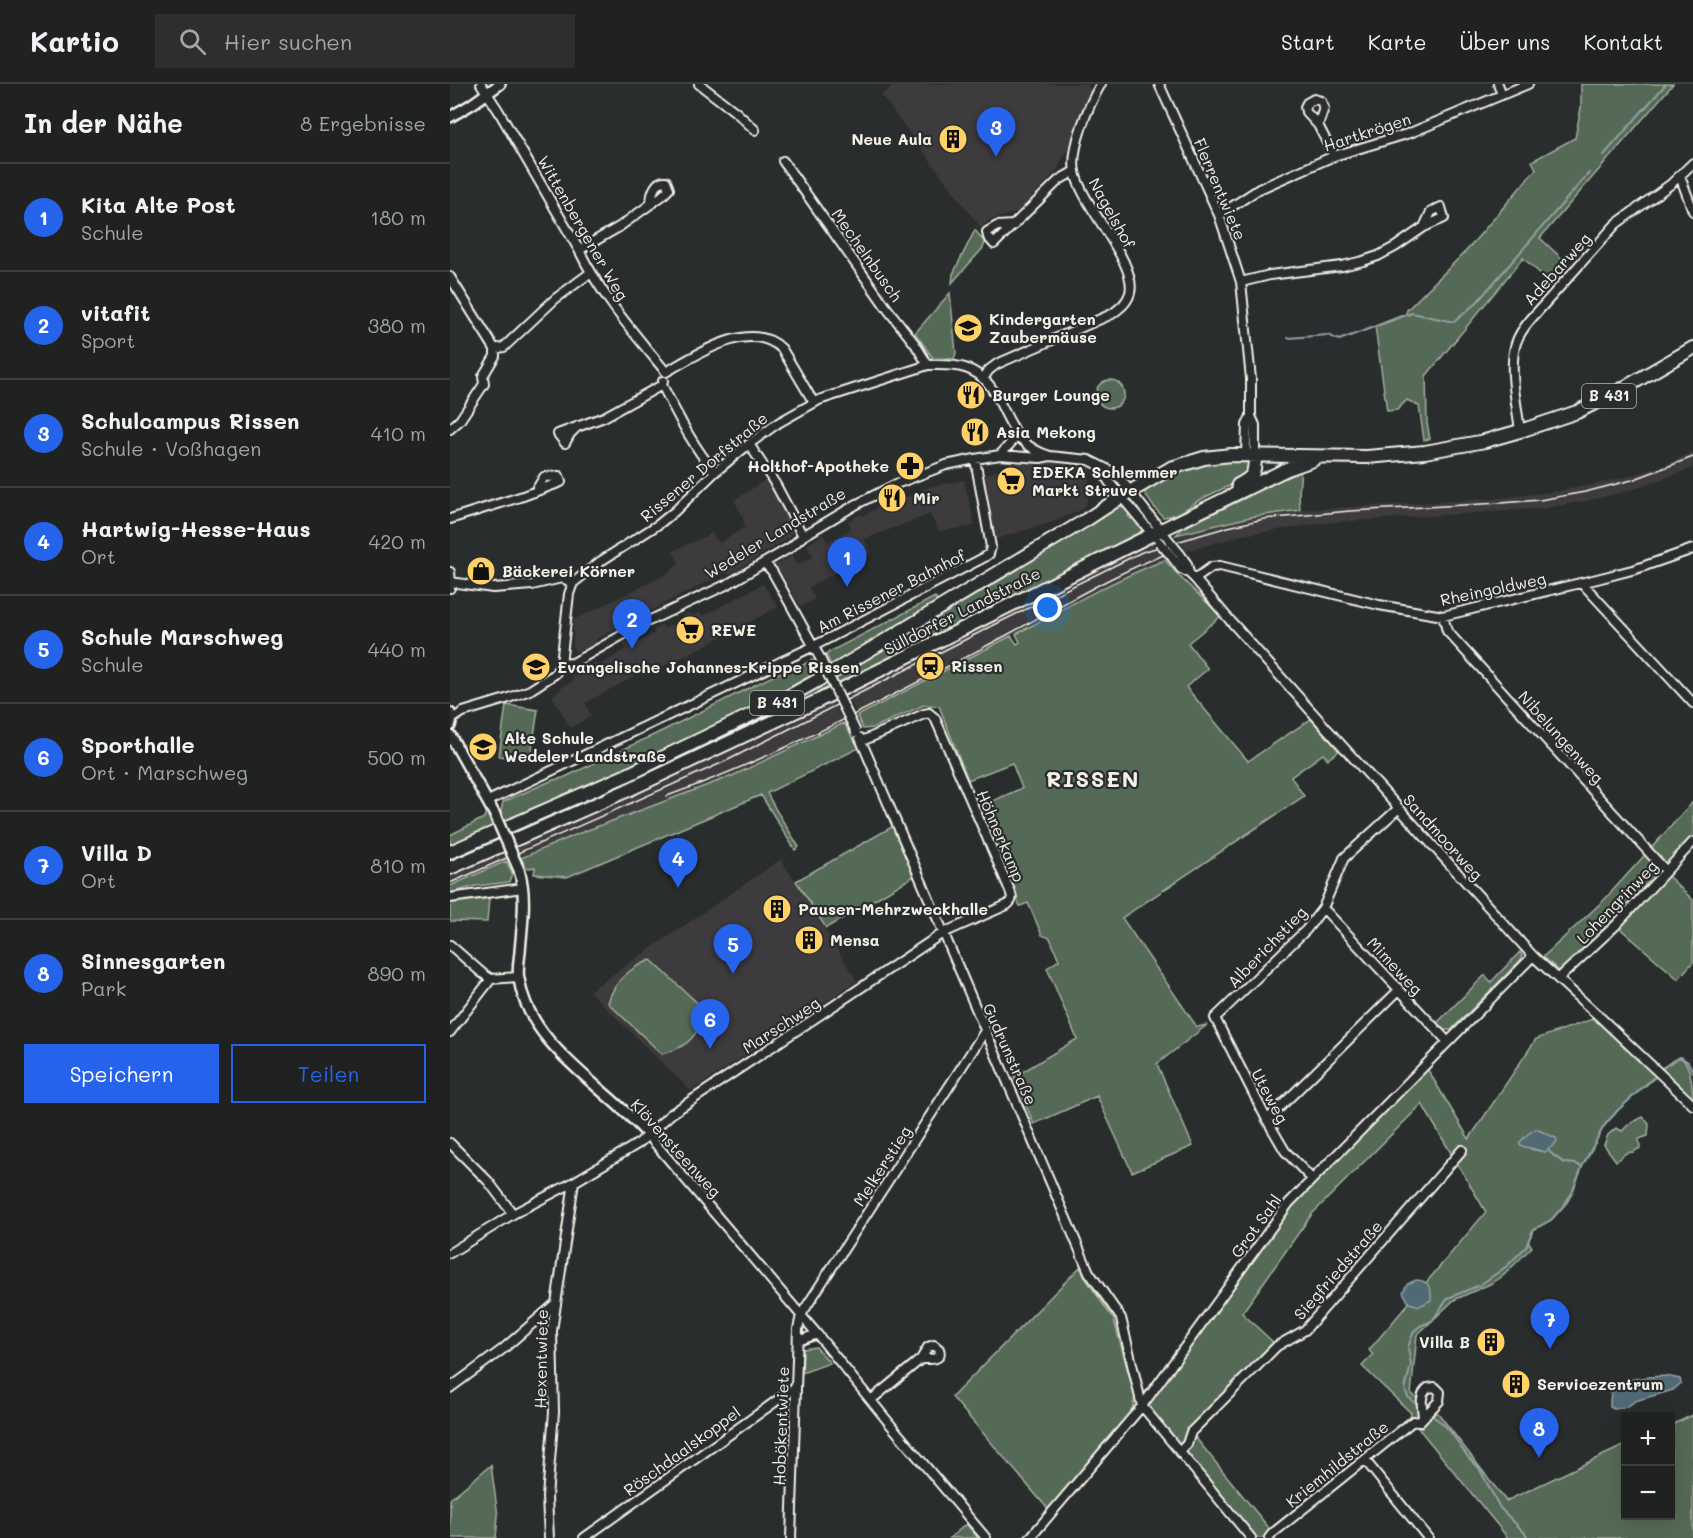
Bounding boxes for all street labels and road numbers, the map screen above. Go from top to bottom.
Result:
street label: Hartkrögen [1321,108,1413,155]
street label: Flerrentwiete [1190,135,1251,243]
street label: Wittenbergener Weg [533,151,634,304]
street label: Nagelshof [1084,174,1141,252]
street label: Mechelnbusch [828,204,907,305]
street label: Adebarweg [1518,228,1595,309]
road number: B 431 [1582,384,1636,408]
street label: Rissener Dorfstraße [636,407,772,526]
street label: Wedeler Landstraße [700,482,849,583]
street label: Am Rissener Bahnhof [813,544,969,637]
street label: Sülldorfer Landstraße [880,562,1044,659]
street label: Rheingoldweg [1438,567,1548,610]
street label: Nibelungenweg [1514,686,1609,788]
road number: B 431 [750,691,804,715]
street label: Höhnerkamp [973,787,1030,885]
street label: Sandmoorweg [1399,789,1488,884]
street label: Lohengrinweg [1571,855,1662,948]
street label: Alberichstieg [1222,901,1311,992]
street label: Mimeweg [1363,932,1428,999]
street label: Marschweg [738,992,824,1058]
street label: Gudrunstraße [979,1000,1042,1108]
street label: Uteweg [1247,1065,1294,1127]
street label: Klövensteenweg [627,1094,726,1201]
street label: Melkerstieg [848,1121,915,1210]
street label: Grot Sahl [1225,1190,1286,1262]
street label: Siegfriedstraße [1289,1216,1387,1324]
street label: Hexentwiete [529,1309,552,1409]
street label: Hobökentwiete [768,1366,793,1486]
street label: Röschdaalskoppel [619,1401,744,1500]
street label: Kriemhildstraße [1281,1416,1392,1511]

